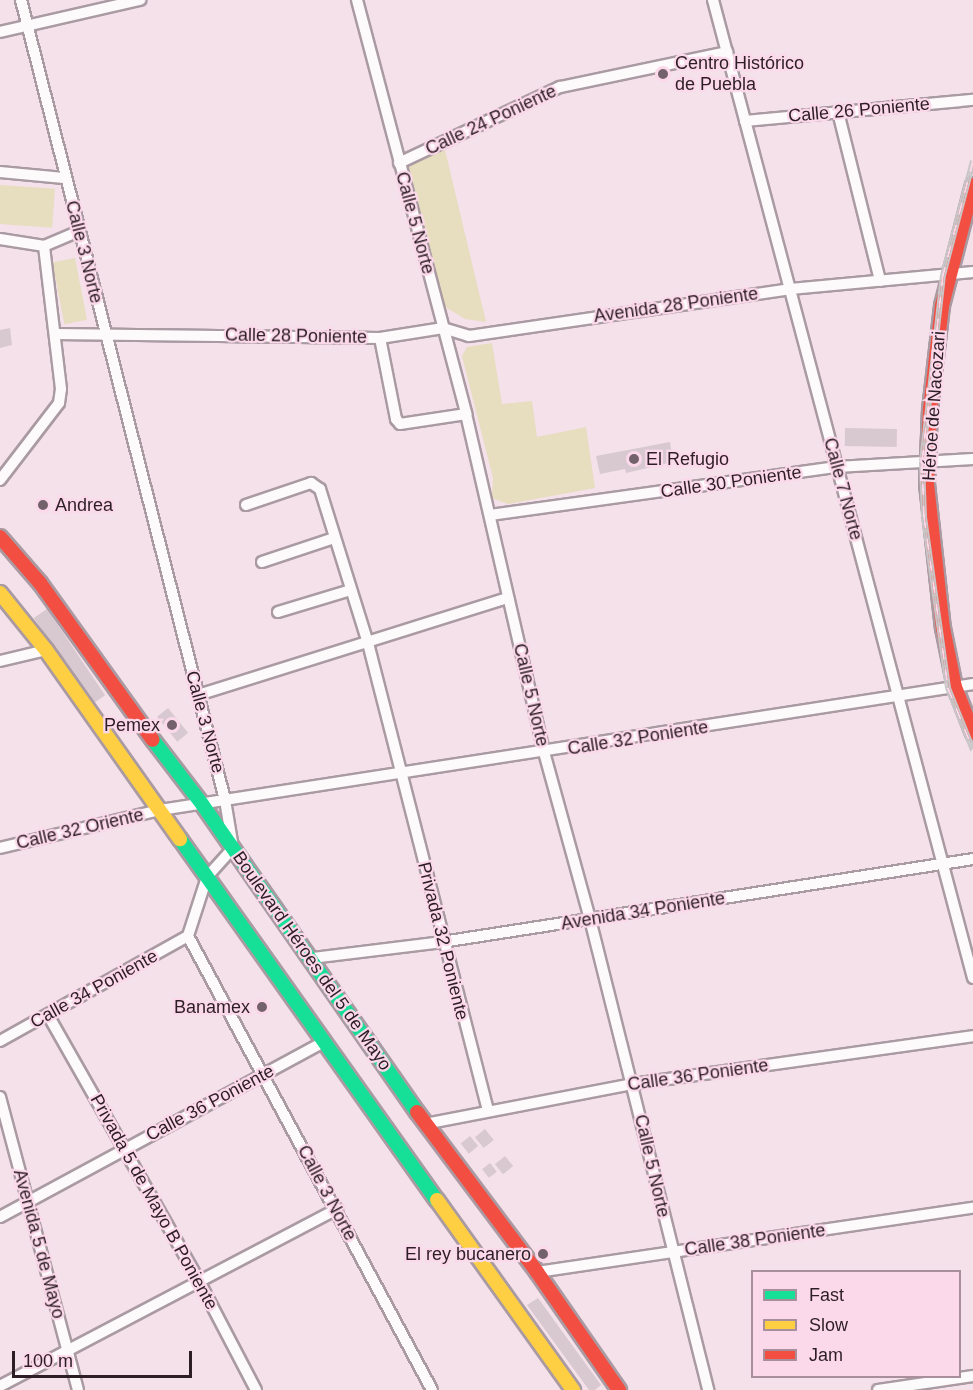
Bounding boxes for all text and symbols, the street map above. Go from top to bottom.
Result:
place label: Centro Histórico de Puebla [675,53,804,96]
marker: Centro Histórico de Puebla [656,67,670,81]
street label: Calle 24 Poniente [422,80,560,160]
street label: Calle 26 Poniente [787,93,931,127]
street label: Calle 5 Norte [391,169,439,277]
street label: Calle 3 Norte [61,198,107,306]
street label: Avenida 28 Poniente [592,283,760,327]
street label: Calle 28 Poniente [225,324,367,348]
street label: Héroe de Nacozari [918,330,950,482]
street label: Calle 7 Norte [819,435,867,543]
place label: El Refugio [646,448,729,470]
marker: El Refugio [627,452,641,466]
street label: Calle 30 Poniente [659,461,803,503]
place label: Andrea [55,494,113,516]
marker: Andrea [36,498,50,512]
street label: Calle 5 Norte [509,641,553,749]
street label: Calle 3 Norte [181,668,229,776]
place label: Pemex [104,714,160,736]
street label: Calle 32 Poniente [566,716,710,760]
marker: Pemex [165,718,179,732]
street label: Calle 32 Oriente [14,804,146,854]
street label: Boulevard Héroes del 5 de Mayo [228,847,396,1075]
street label: Privada 32 Poniente [413,860,473,1022]
street label: Avenida 34 Poniente [559,887,727,935]
street label: Calle 34 Poniente [27,945,161,1033]
place label: Banamex [174,996,250,1018]
marker: Banamex [255,1000,269,1014]
street label: Calle 36 Poniente [626,1054,770,1096]
street label: Calle 36 Poniente [142,1060,278,1146]
street label: Privada 5 de Mayo B Poniente [86,1090,222,1314]
street label: Calle 5 Norte [630,1112,674,1220]
street label: Calle 3 Norte [293,1142,361,1244]
street label: Avenida 5 de Mayo [9,1167,69,1321]
street label: Calle 38 Poniente [683,1219,827,1261]
place label: El rey bucanero [405,1243,531,1265]
marker: El rey bucanero [536,1247,550,1261]
legend [751,1270,961,1378]
text: Fast [809,1285,844,1305]
text: Slow [809,1315,848,1335]
scale bar [15,1339,195,1377]
text: Jam [809,1345,843,1365]
text: 100 m [23,1351,73,1371]

